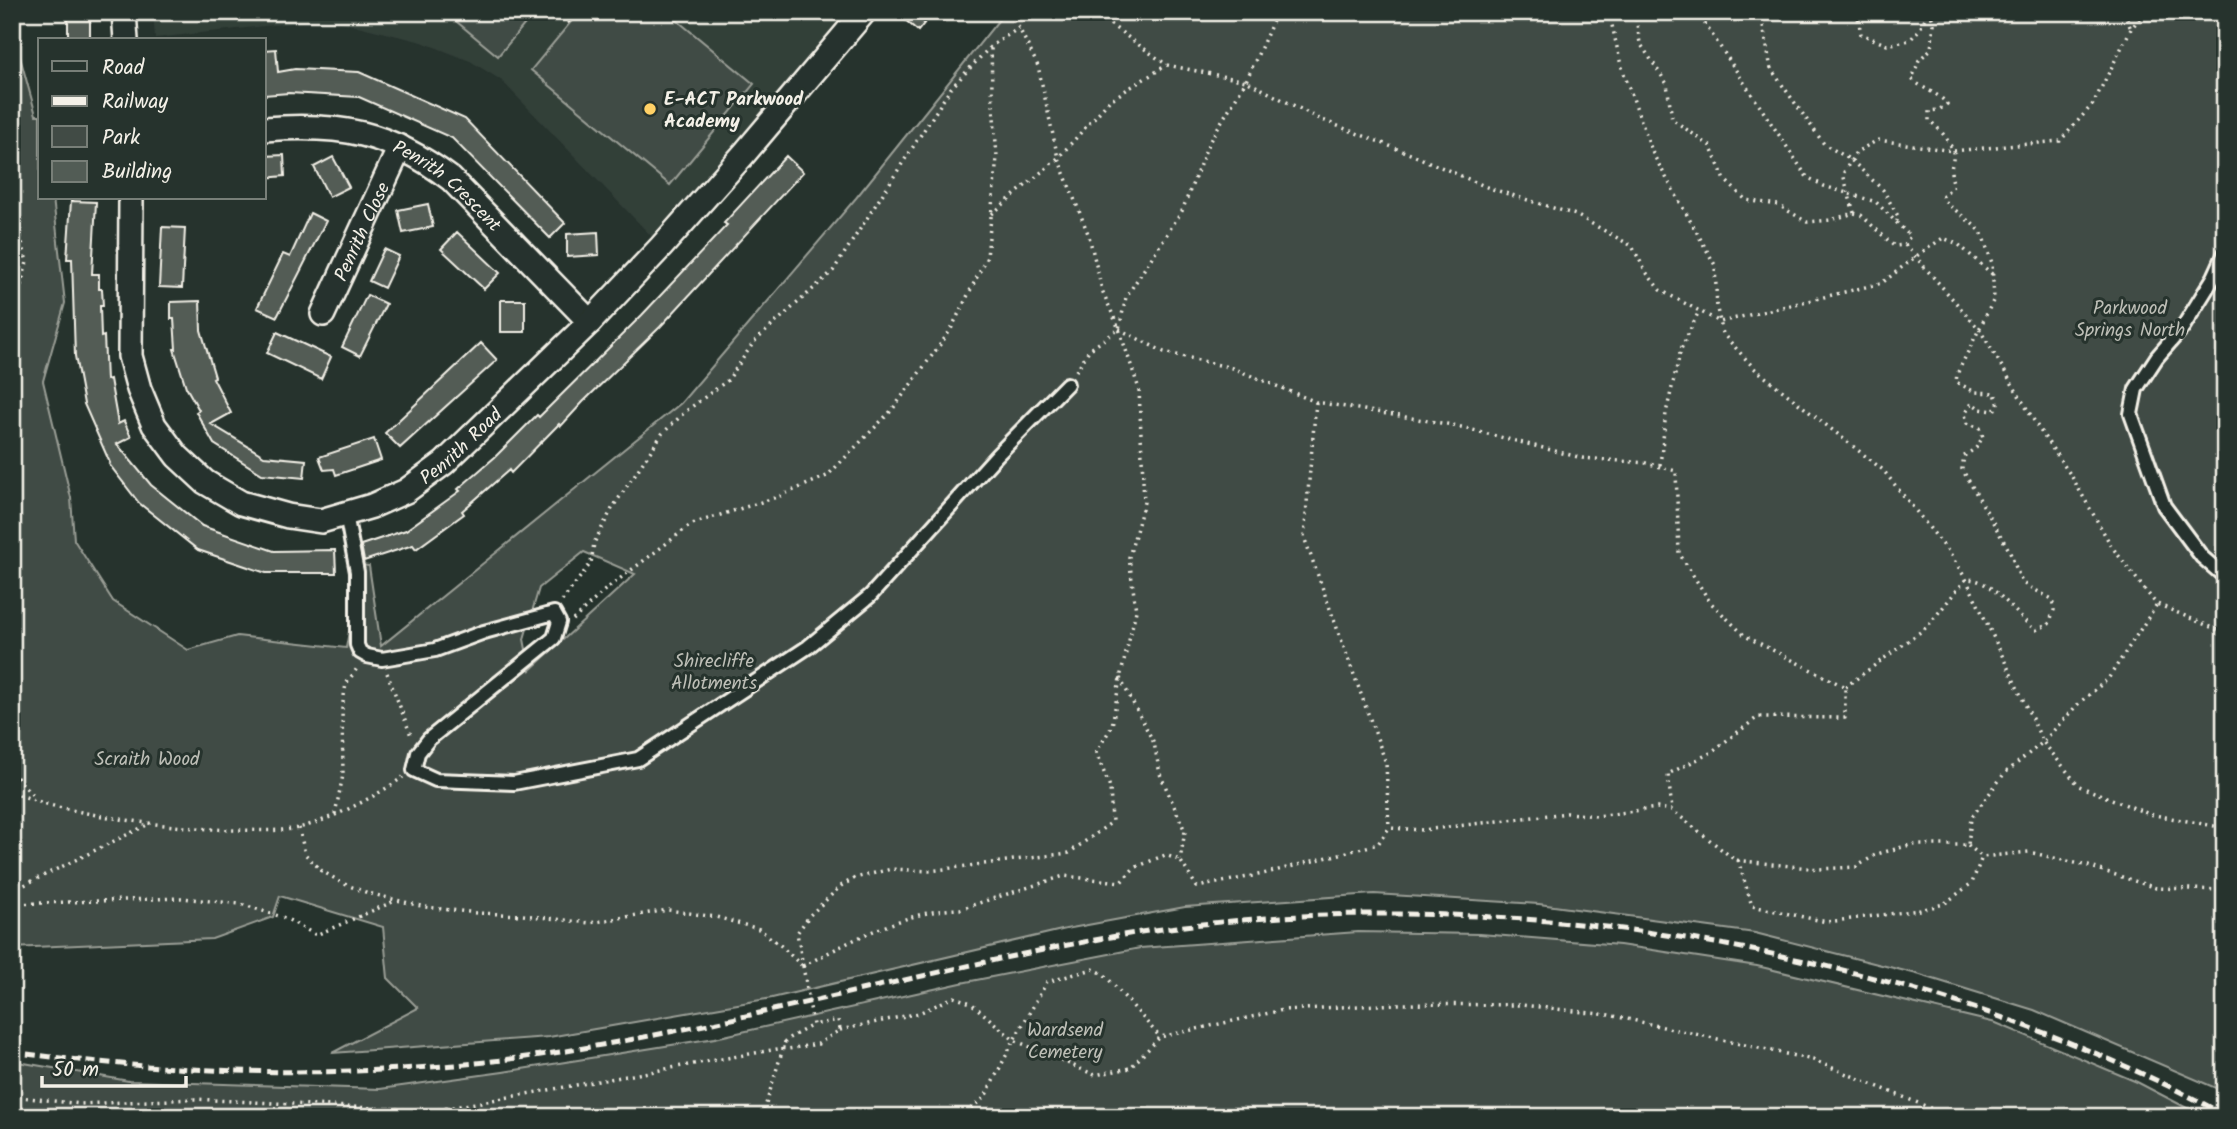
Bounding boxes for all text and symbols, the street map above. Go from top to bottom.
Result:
legend [38,38,266,200]
text: Road [102,52,145,85]
place label: E-ACT Parkwood Academy [664,85,804,137]
text: Railway [102,86,168,119]
marker: E-ACT Parkwood Academy [642,101,658,117]
text: Park [102,122,140,155]
street label: Penrith Crescent [387,133,508,240]
text: Building [102,156,172,189]
street label: Penrith Close [327,177,399,287]
park label: Parkwood Springs North [2075,294,2185,346]
street label: Penrith Road [414,401,510,493]
park label: Shirecliffe Allotments [671,647,757,699]
park label: Scraith Wood [95,745,200,775]
park label: Wardsend Cemetery [1027,1016,1103,1068]
scale bar [42,1045,186,1089]
text: 50 m [52,1054,99,1087]

